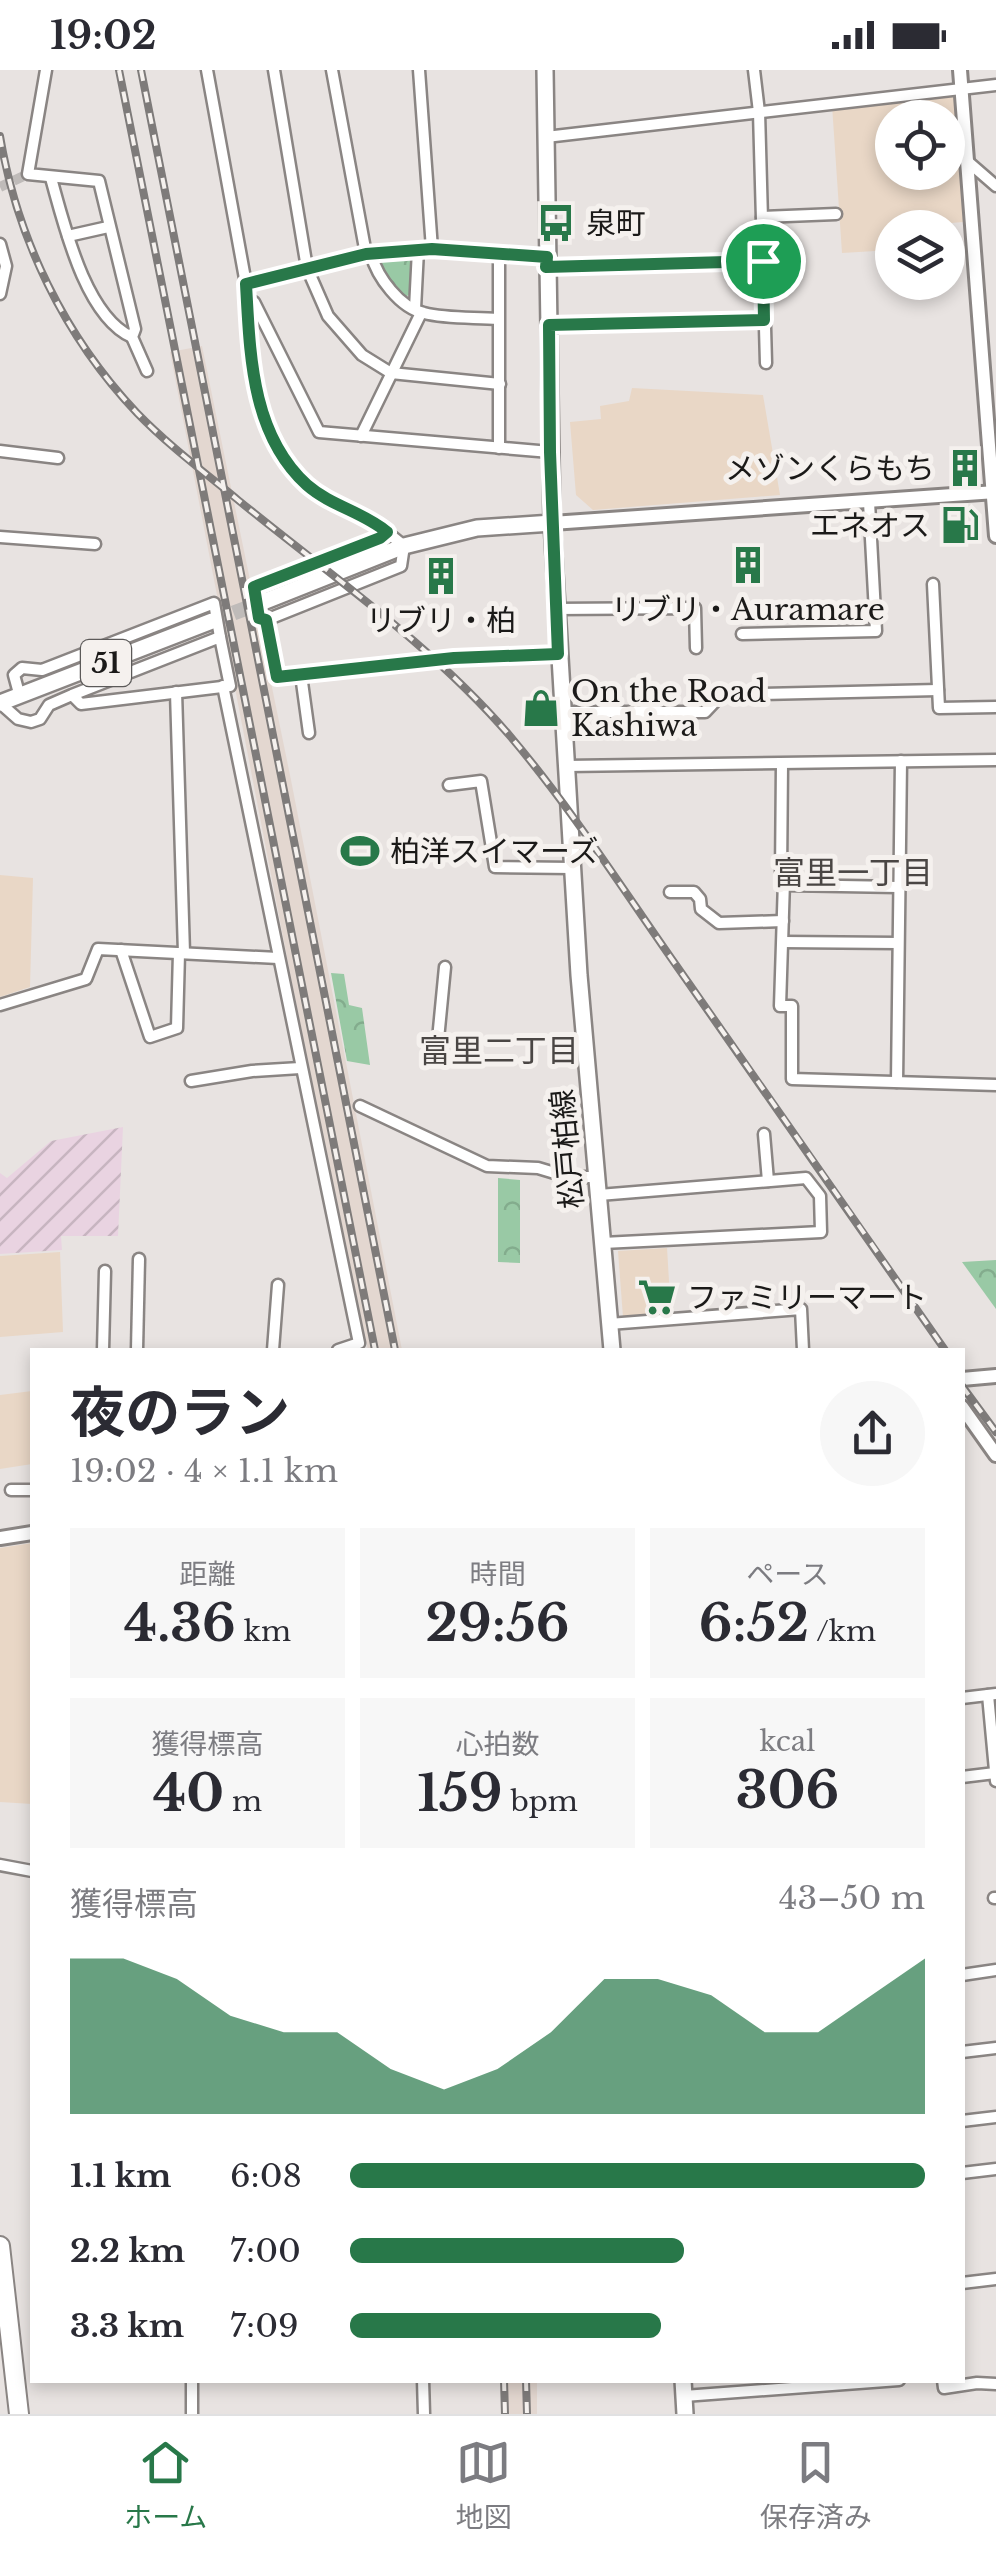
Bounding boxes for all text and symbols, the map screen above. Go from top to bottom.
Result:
text: 19:02 [50,12,156,59]
map controls [875,100,965,300]
button: locate [875,100,965,190]
bus stop icon: 泉町 [535,202,577,244]
place label: 泉町 [586,205,646,242]
button: layers [875,210,965,300]
pin [721,219,806,304]
icon: arrive [736,234,791,289]
building icon: メゾンくらもち [944,447,986,489]
place label: メゾンくらもち [725,450,935,487]
fuel station icon: エネオス [939,504,981,546]
place label: エネオス [810,507,930,544]
building icon: リブリ・Auramare [727,544,769,586]
building icon: リブリ・柏 [420,555,462,597]
place label: リブリ・Auramare [611,591,885,628]
place label: リブリ・柏 [366,602,516,639]
road number: 51 [81,640,131,686]
place label: On the Road Kashiwa [571,673,766,744]
shop icon: On the Road Kashiwa [520,687,562,729]
sports icon: 柏洋スイマーズ [339,830,381,872]
place label: 柏洋スイマーズ [390,833,599,870]
district label: 富里一丁目 [773,853,933,893]
district label: 富里二丁目 [419,1031,579,1071]
street label: 松戸柏線 [543,1088,591,1210]
supermarket icon: ファミリーマート [636,1276,678,1318]
place label: ファミリーマート [687,1279,927,1316]
text: 夜のラン [70,1379,290,1447]
button: share [820,1381,925,1486]
text: 19:02 · 4 × 1.1 km [70,1451,338,1491]
text: 距離 [179,1557,236,1592]
text: 時間 [469,1557,526,1592]
text: ペース [746,1557,829,1592]
text: 4.36 [124,1592,236,1655]
text: 29:56 [426,1592,569,1655]
text: 6:52 [699,1592,809,1655]
text: km [236,1614,291,1649]
text: /km [809,1614,876,1649]
text: kcal [760,1724,815,1759]
text: 獲得標高 [151,1727,264,1762]
text: 心拍数 [455,1727,540,1762]
text: 306 [736,1759,839,1822]
text: 40 [153,1762,224,1825]
text: 159 [417,1762,502,1825]
text: m [224,1784,262,1819]
text: bpm [502,1784,578,1819]
text: 43–50 m [779,1878,925,1918]
text: 獲得標高 [70,1884,198,1924]
text: 1.1 km [70,2156,171,2196]
text: 6:08 [230,2156,302,2196]
text: 2.2 km [70,2231,185,2271]
text: 7:00 [230,2231,301,2271]
text: 3.3 km [70,2306,184,2346]
text: 7:09 [230,2306,299,2346]
tab: ホーム [124,2435,207,2535]
tab: 地図 [456,2435,512,2535]
tab: 保存済み [760,2435,872,2535]

